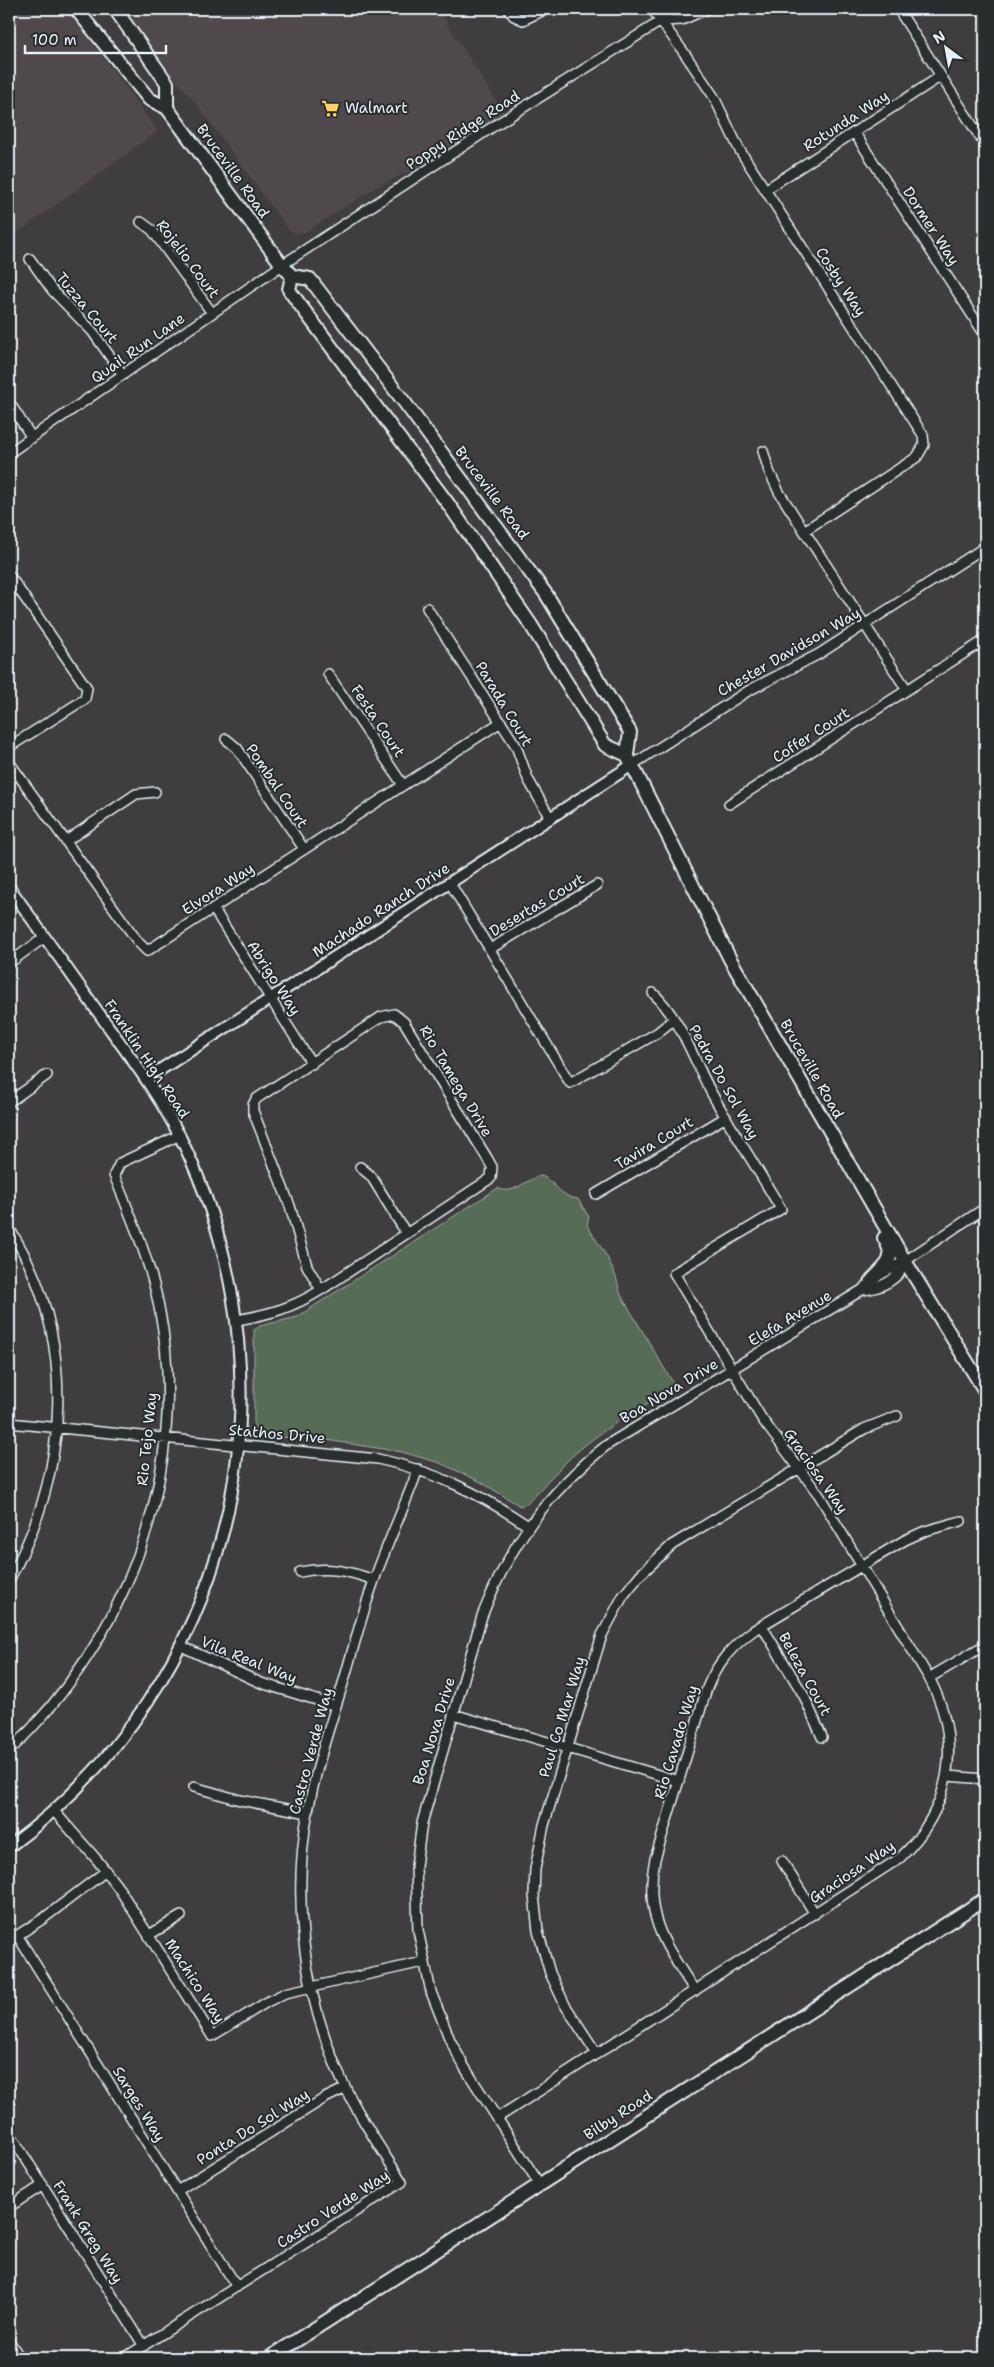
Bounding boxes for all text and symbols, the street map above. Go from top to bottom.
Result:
scale bar [25,22,166,54]
north arrow [922,22,972,72]
text: N [930,26,949,48]
text: 100 m [32,30,77,50]
street label: Poppy Ridge Road [402,85,524,174]
street label: Rotunda Way [799,86,893,156]
supermarket icon: Walmart [321,98,341,118]
place label: Walmart [345,98,408,118]
street label: Bruceville Road [192,120,274,222]
street label: Dormer Way [898,183,964,269]
street label: Rojelio Court [152,216,224,302]
street label: Cosby Way [811,243,871,321]
street label: Tuzza Court [51,268,123,348]
street label: Quail Run Lane [87,308,189,388]
street label: Bruceville Road [450,442,534,544]
street label: Chester Davidson Way [714,603,864,701]
street label: Parada Court [471,658,537,750]
street label: Festa Court [346,681,410,761]
street label: Coffer Court [768,703,854,767]
street label: Pombal Court [241,740,313,832]
street label: Elvora Way [178,858,258,920]
street label: Machado Ranch Drive [309,858,453,962]
street label: Desertas Court [486,869,588,941]
street label: Abrigo Way [242,937,306,1019]
street label: Franklin High Road [100,996,195,1123]
street label: Bruceville Road [775,1016,849,1123]
street label: Rio Tamega Drive [415,1021,497,1141]
street label: Pedra Do Sol Way [684,1021,764,1143]
street label: Tavira Court [611,1112,697,1174]
street label: Elefa Avenue [745,1285,835,1351]
street label: Boa Nova Drive [616,1354,722,1428]
street label: Rio Tejo Way [132,1391,162,1487]
street label: Stathos Drive [228,1420,326,1448]
street label: Graciosa Way [779,1424,853,1518]
street label: Beleza Court [774,1629,836,1719]
street label: Vila Real Way [198,1632,300,1688]
street label: Paul Co Mar Way [534,1654,590,1780]
street label: Boa Nova Drive [408,1675,460,1787]
street label: Rio Cavado Way [649,1683,703,1801]
street label: Castro Verde Way [284,1685,338,1817]
street label: Graciosa Way [805,1836,899,1908]
street label: Machico Way [160,1935,230,2027]
street label: Sarges Way [108,2063,170,2145]
street label: Ponta Do Sol Way [193,2084,313,2170]
street label: Bilby Road [580,2085,657,2145]
street label: Castro Verde Way [273,2165,393,2253]
street label: Frank Greg Way [48,2177,128,2287]

